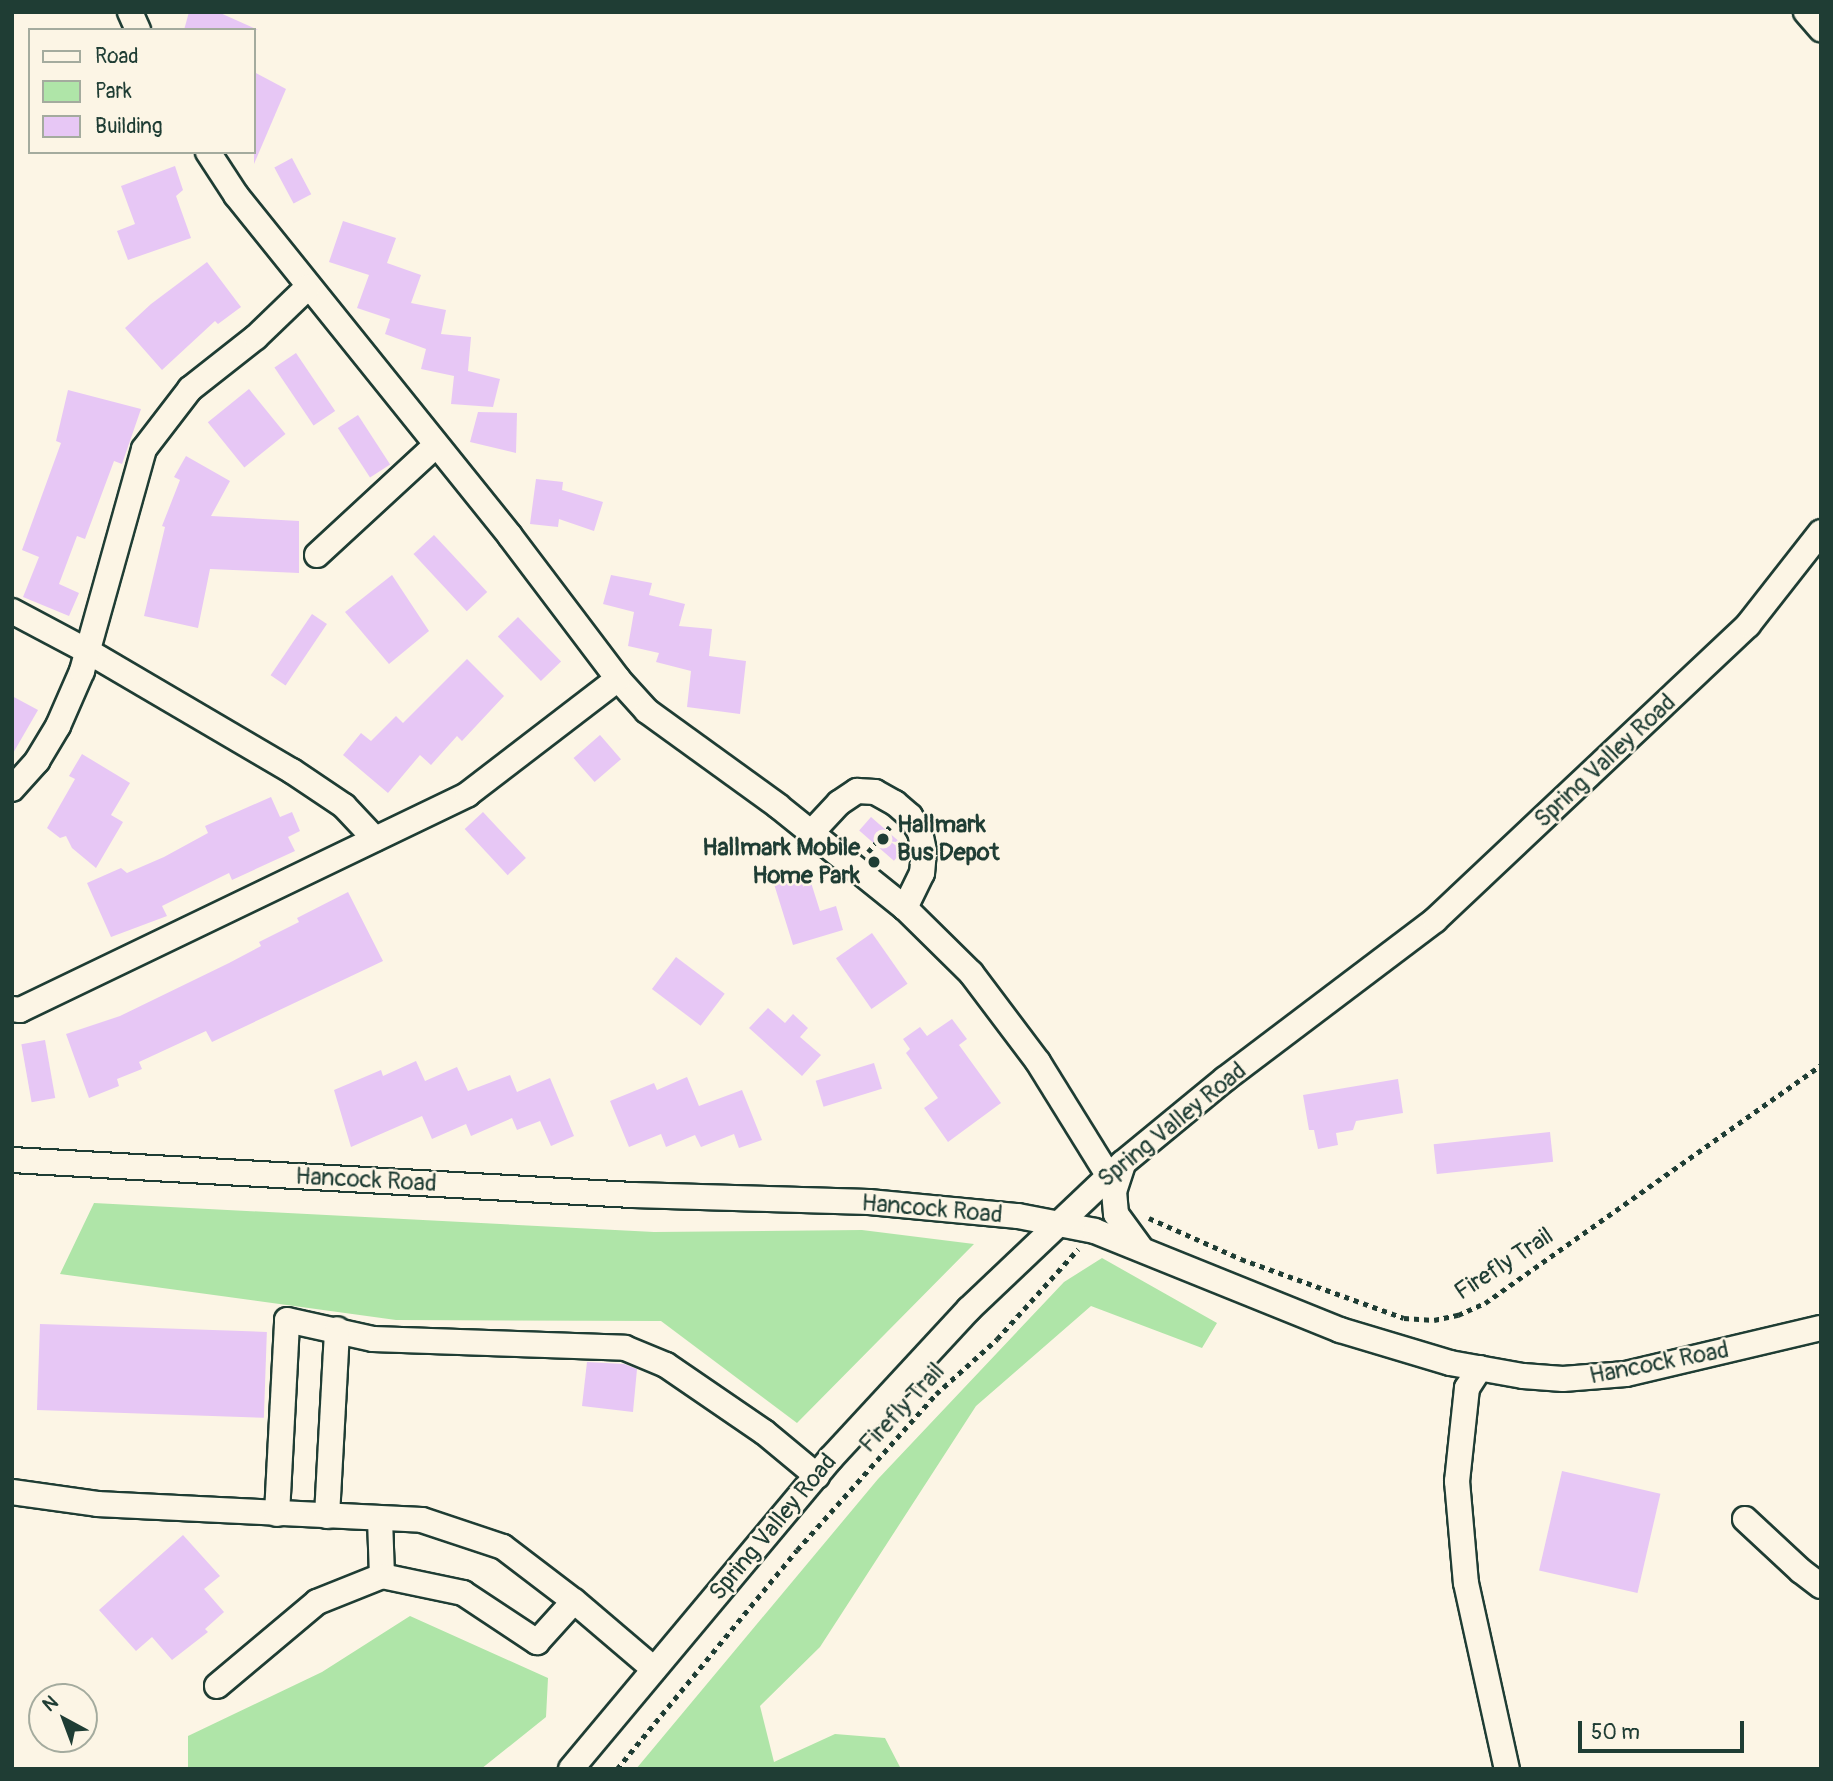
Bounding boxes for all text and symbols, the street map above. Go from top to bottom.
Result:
legend [28,28,256,154]
text: Road [95,43,139,70]
text: Park [95,78,132,105]
text: Building [95,113,162,140]
street label: Spring Valley Road [1528,688,1682,834]
place label: Hallmark Bus Depot [897,811,999,867]
marker: Hallmark Bus Depot [875,831,891,847]
place label: Hallmark Mobile Home Park [702,834,860,890]
marker: Hallmark Mobile Home Park [866,854,882,870]
street label: Spring Valley Road [1092,1056,1252,1194]
street label: Hancock Road [295,1162,437,1198]
street label: Hancock Road [860,1188,1004,1230]
street label: Firefly Trail [1449,1221,1559,1307]
street label: Hancock Road [1587,1335,1731,1391]
street label: Firefly Trail [853,1357,951,1459]
street label: Spring Valley Road [703,1448,843,1606]
north arrow [28,1683,98,1753]
text: N [38,1690,63,1717]
scale bar [1581,1708,1747,1752]
text: 50 m [1591,1719,1640,1746]

